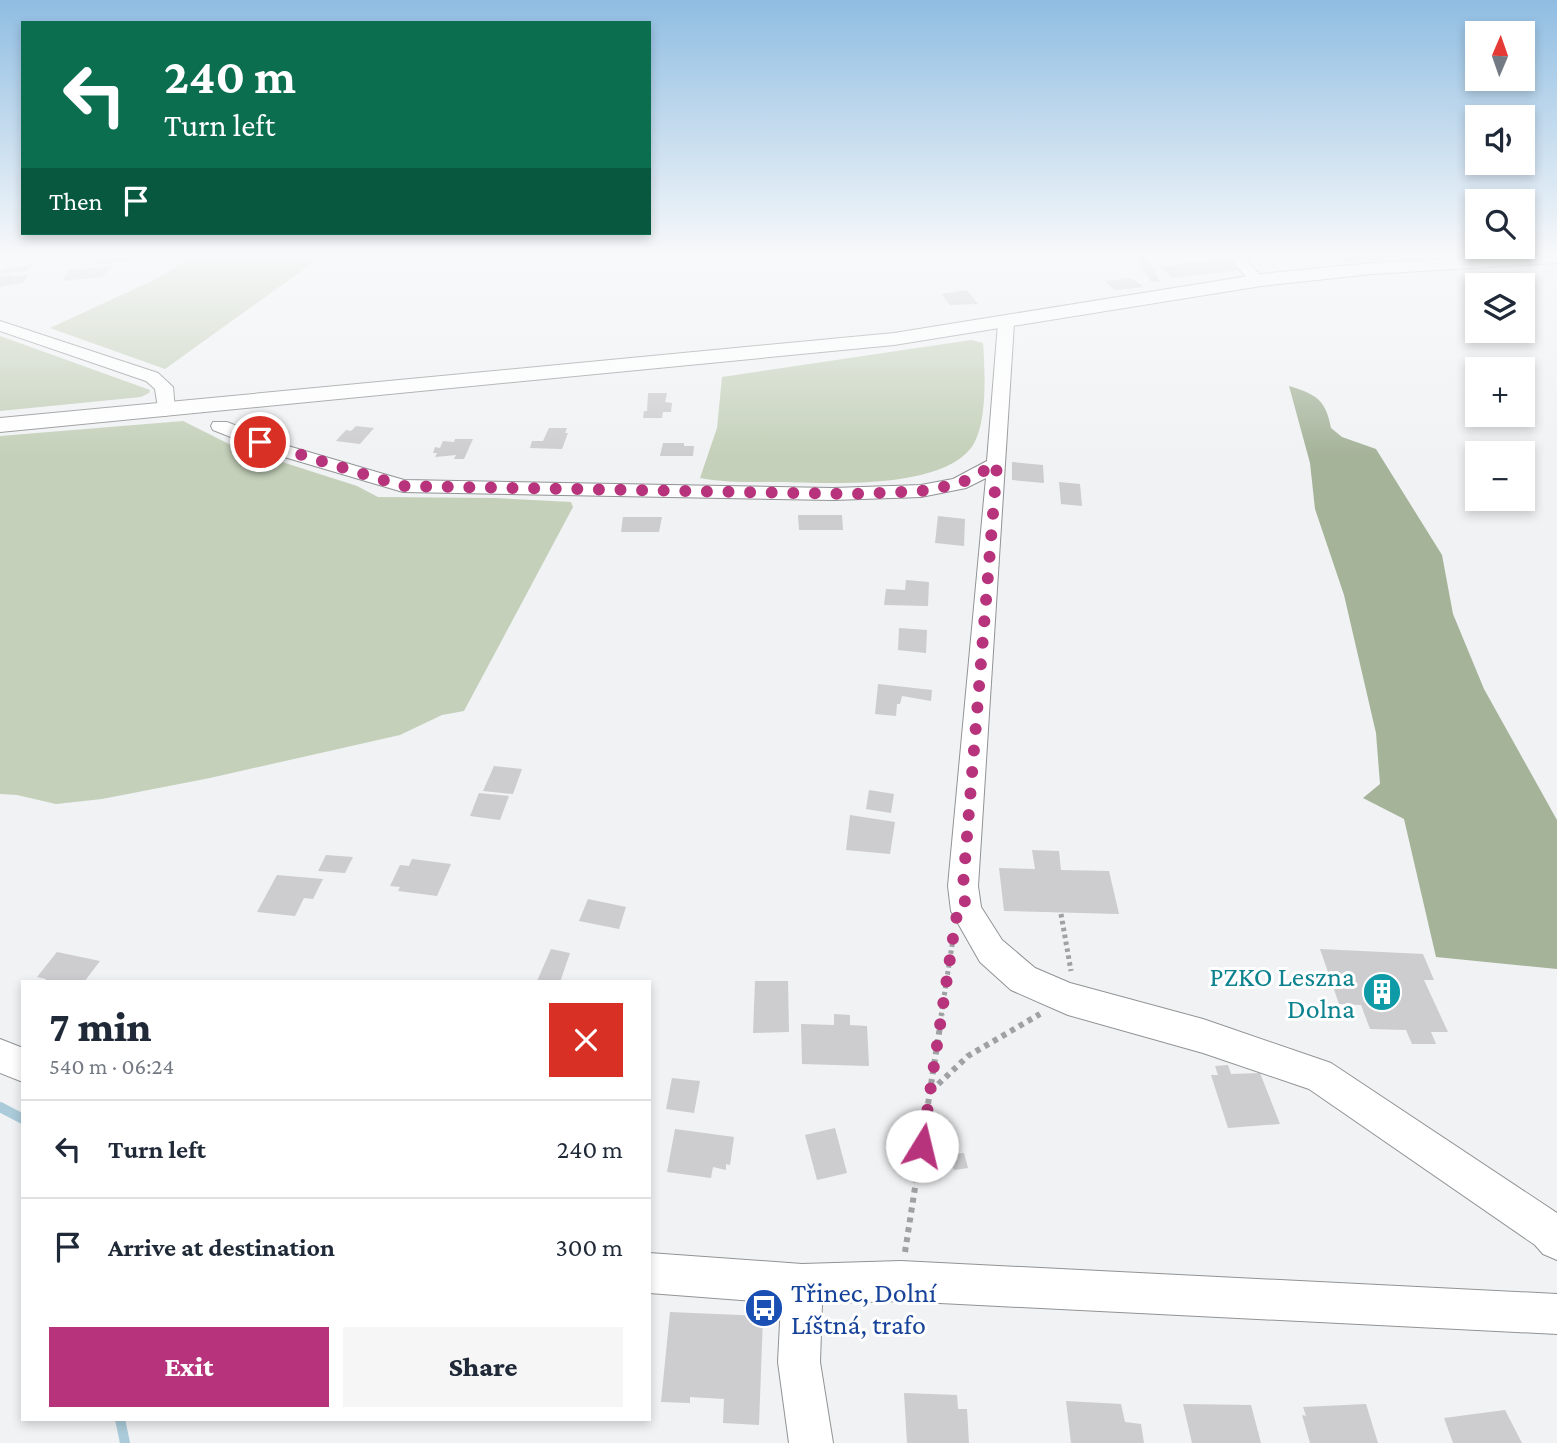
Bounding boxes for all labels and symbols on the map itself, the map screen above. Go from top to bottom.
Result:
north arrow [1465,21,1535,91]
pin [230,412,290,472]
place label: PZKO Leszna Dolna [1210,961,1355,1024]
building icon: PZKO Leszna Dolna [1361,971,1403,1013]
position arrow [885,1109,959,1183]
place label: Třinec, Dolní Líštná, trafo [791,1277,938,1340]
bus stop icon: Třinec, Dolní Líštná, trafo [743,1287,785,1329]

